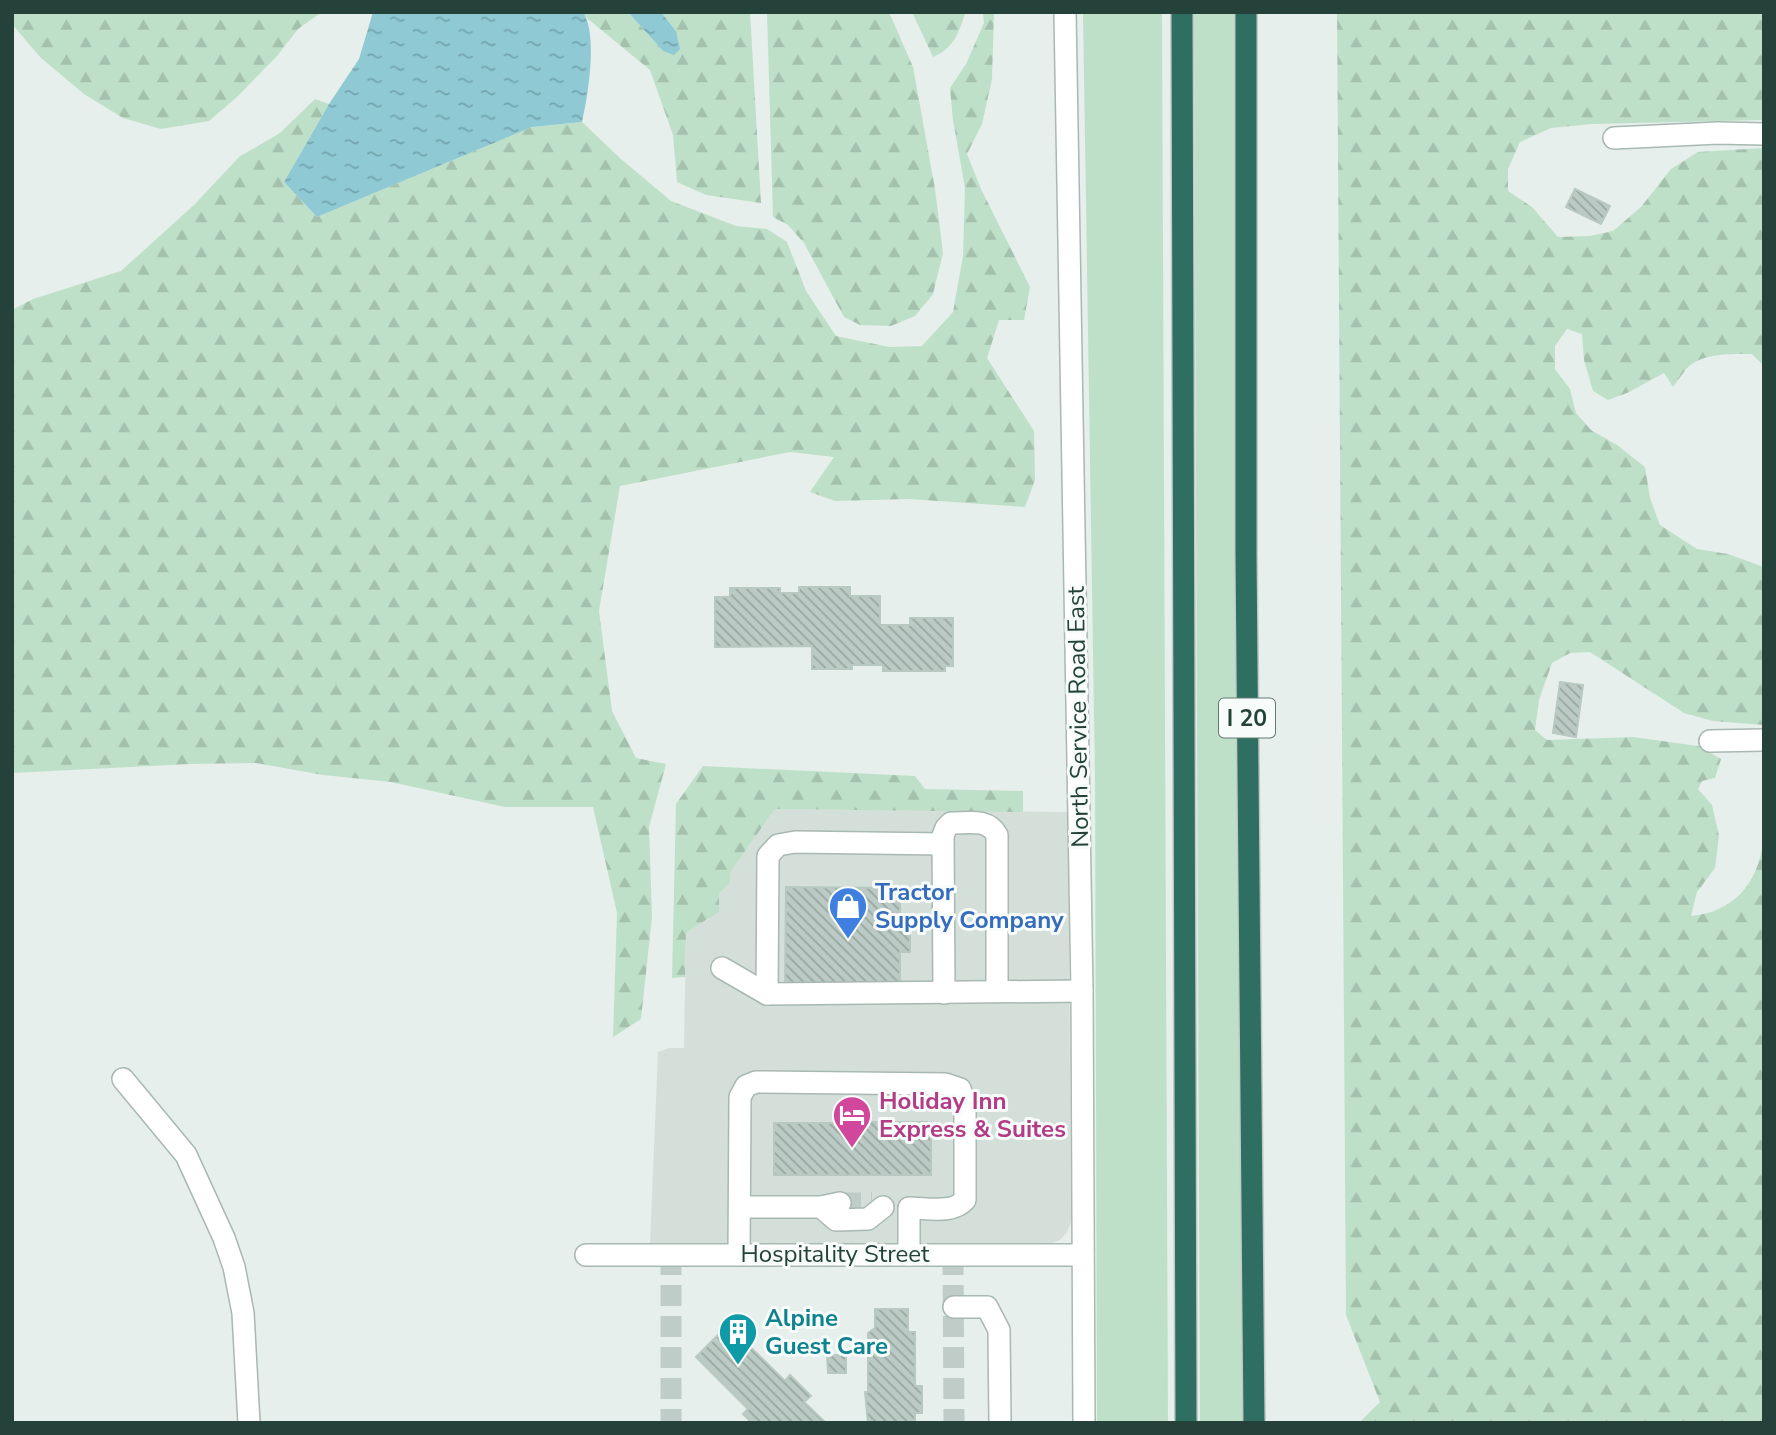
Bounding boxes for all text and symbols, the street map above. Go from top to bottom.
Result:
street label: North Service Road East [1060,585,1096,848]
road number: I 20 [1219,698,1275,738]
place label: Tractor Supply Company [875,876,1064,936]
shop icon: Tractor Supply Company [827,885,869,940]
place label: Holiday Inn Express & Suites [879,1085,1066,1145]
hotel icon: Holiday Inn Express & Suites [831,1094,873,1149]
street label: Hospitality Street [740,1238,930,1270]
place label: Alpine Guest Care [765,1302,888,1362]
building icon: Alpine Guest Care [717,1311,759,1366]

